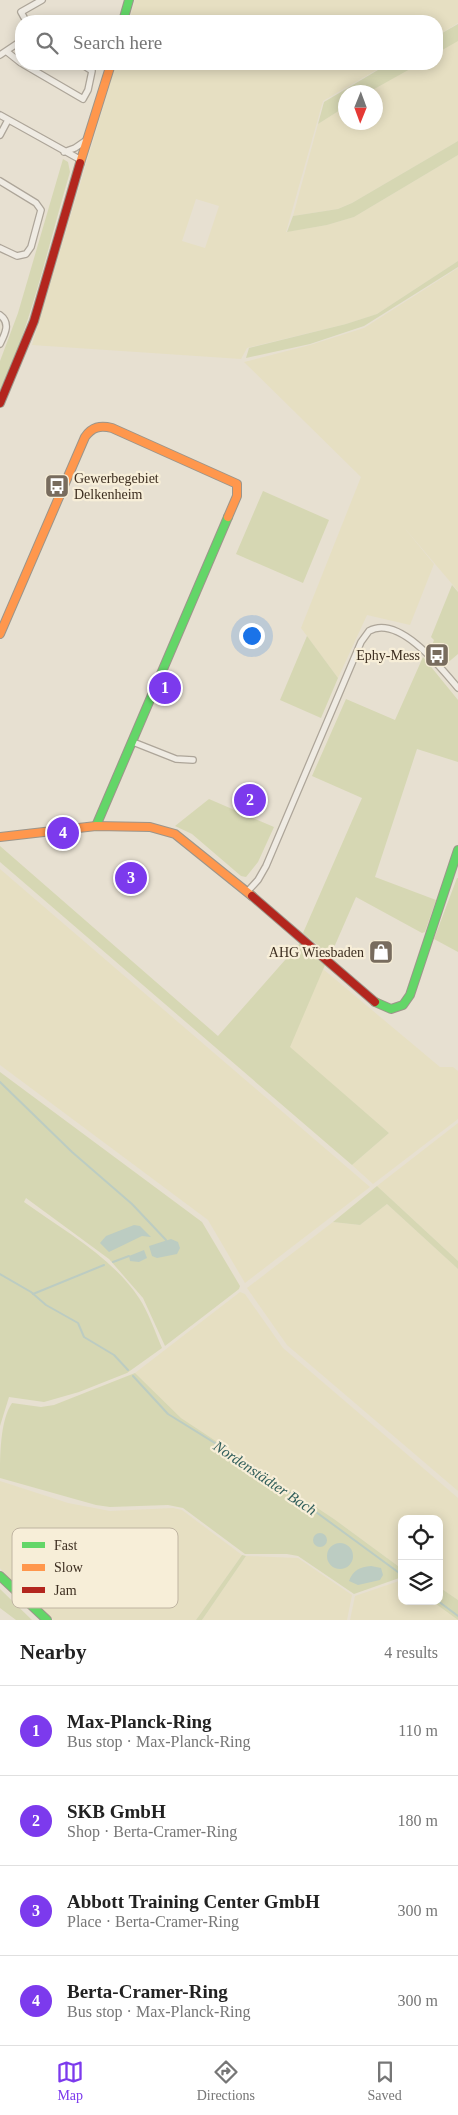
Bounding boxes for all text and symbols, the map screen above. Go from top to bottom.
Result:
search box [15,15,443,70]
icon: search [33,29,61,57]
text: Search here [73,32,162,53]
north arrow [338,85,383,130]
place label: Gewerbegebiet Delkenheim [74,471,159,502]
bus stop icon: Gewerbegebiet Delkenheim [44,473,70,499]
your location [239,623,265,649]
bus stop icon: Ephy-Mess [424,642,450,668]
place label: Ephy-Mess [356,648,420,663]
pin: 1 [149,669,181,707]
pin: 2 [234,781,266,819]
pin: 4 [47,814,79,852]
pin: 3 [115,859,147,897]
shop icon: AHG Wiesbaden [368,939,394,965]
place label: AHG Wiesbaden [269,945,364,960]
water label: Nordenstädter Bach [210,1437,320,1518]
map controls [398,1515,443,1605]
button: locate [398,1515,443,1560]
legend [12,1528,178,1608]
text: Fast [54,1538,77,1553]
text: Slow [54,1560,84,1575]
button: layers [398,1560,443,1605]
text: Jam [54,1583,77,1598]
text: Nearby [20,1640,87,1664]
text: 4 results [384,1644,438,1661]
text: Max-Planck-Ring [67,1711,212,1732]
text: 1 [32,1722,40,1739]
text: 110 m [398,1722,438,1739]
text: Bus stop · Max-Planck-Ring [67,1733,251,1750]
text: SKB GmbH [67,1801,166,1822]
text: 2 [32,1812,40,1829]
text: 180 m [398,1812,438,1829]
text: Shop · Berta-Cramer-Ring [67,1823,237,1840]
text: Abbott Training Center GmbH [67,1891,320,1912]
text: 3 [32,1902,40,1919]
text: 300 m [398,1902,438,1919]
text: Place · Berta-Cramer-Ring [67,1913,239,1930]
text: Berta-Cramer-Ring [67,1981,228,2002]
text: 4 [32,1992,40,2009]
text: 300 m [398,1992,438,2009]
text: Bus stop · Max-Planck-Ring [67,2003,251,2020]
tab: Map [56,2058,84,2104]
tab: Directions [197,2058,255,2104]
tab: Saved [368,2058,402,2104]

